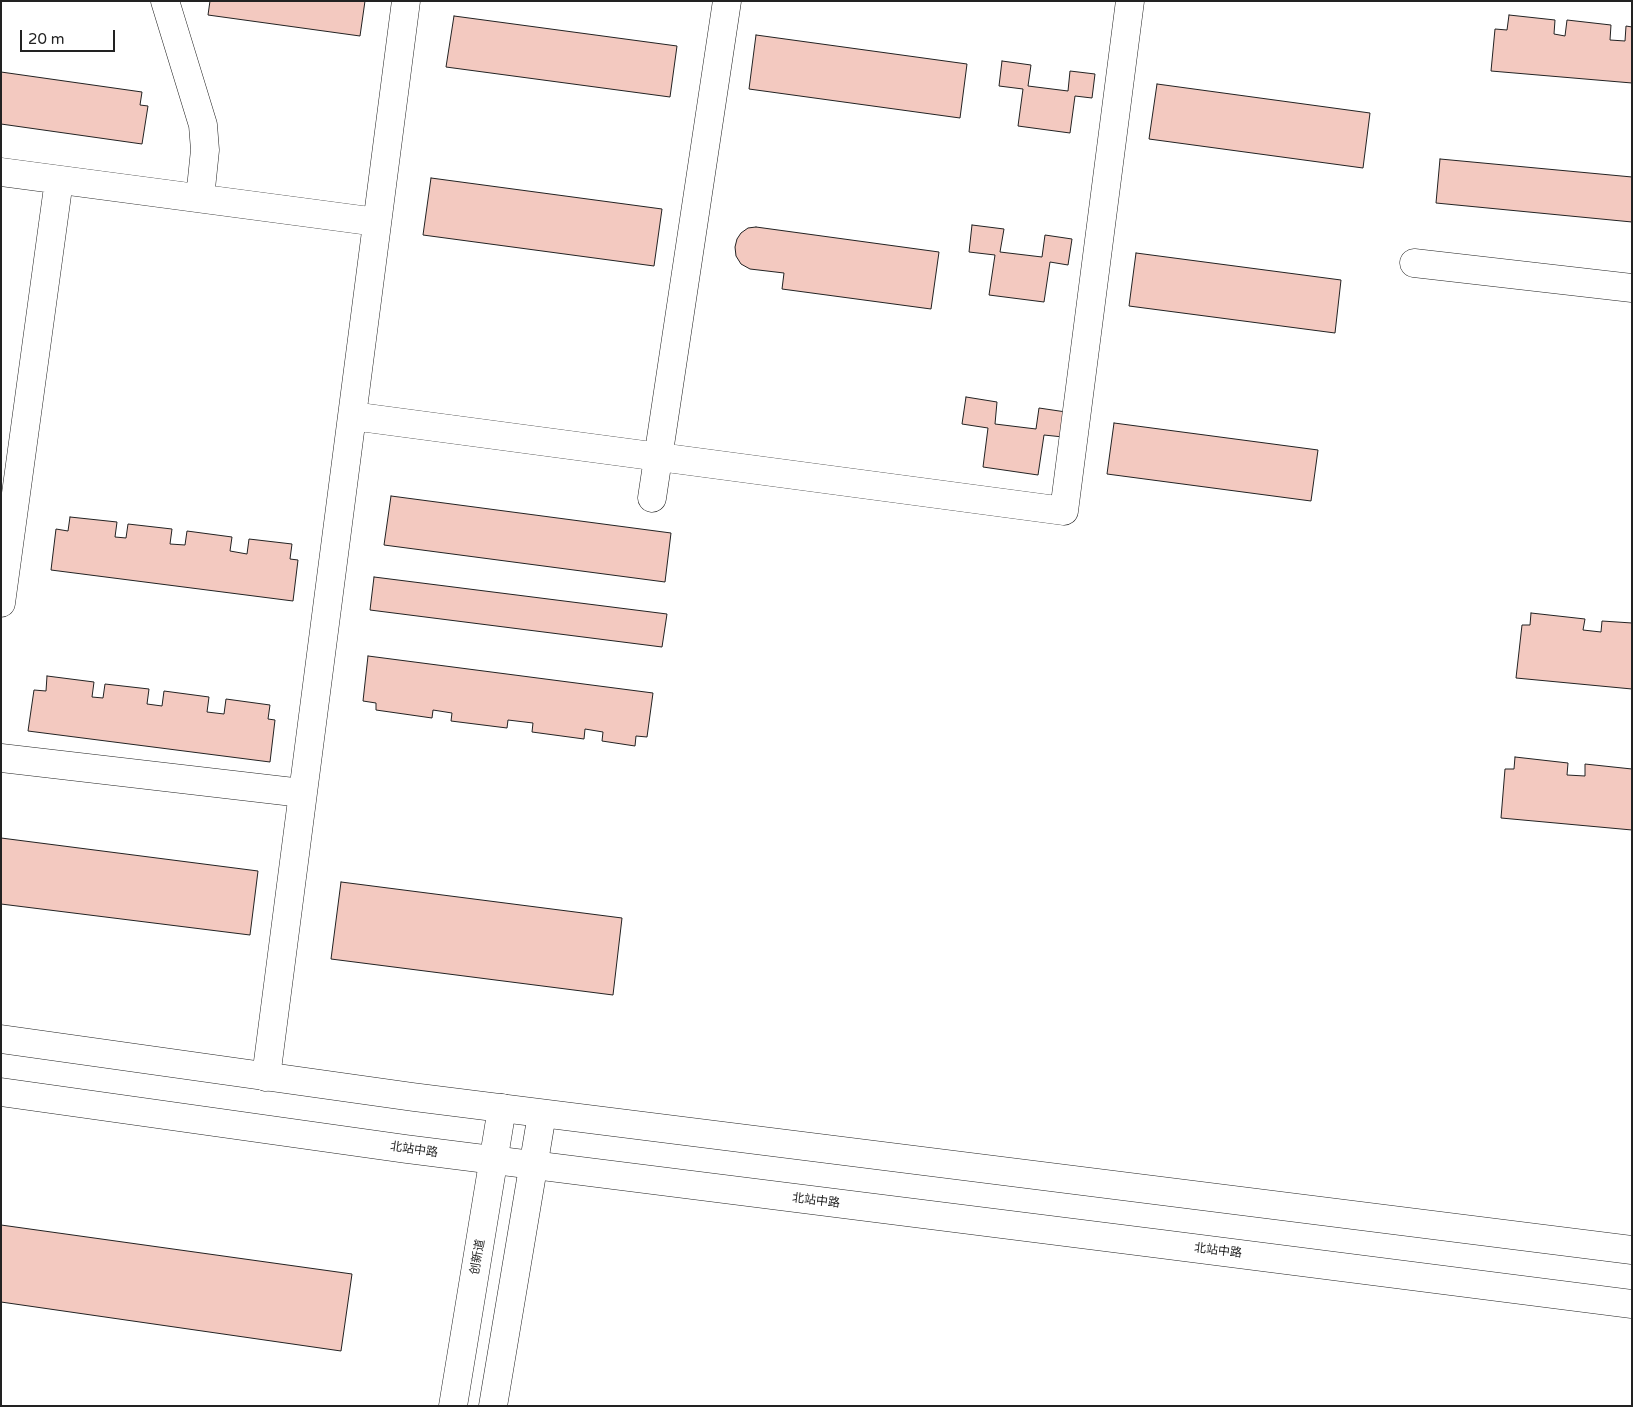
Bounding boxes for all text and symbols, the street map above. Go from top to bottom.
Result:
scale bar [22,20,118,52]
text: 20 m [28,30,65,48]
street label: 北站中路 [389,1140,439,1160]
street label: 北站中路 [791,1191,841,1211]
street label: 创新道 [468,1238,488,1276]
street label: 北站中路 [1193,1241,1243,1261]

